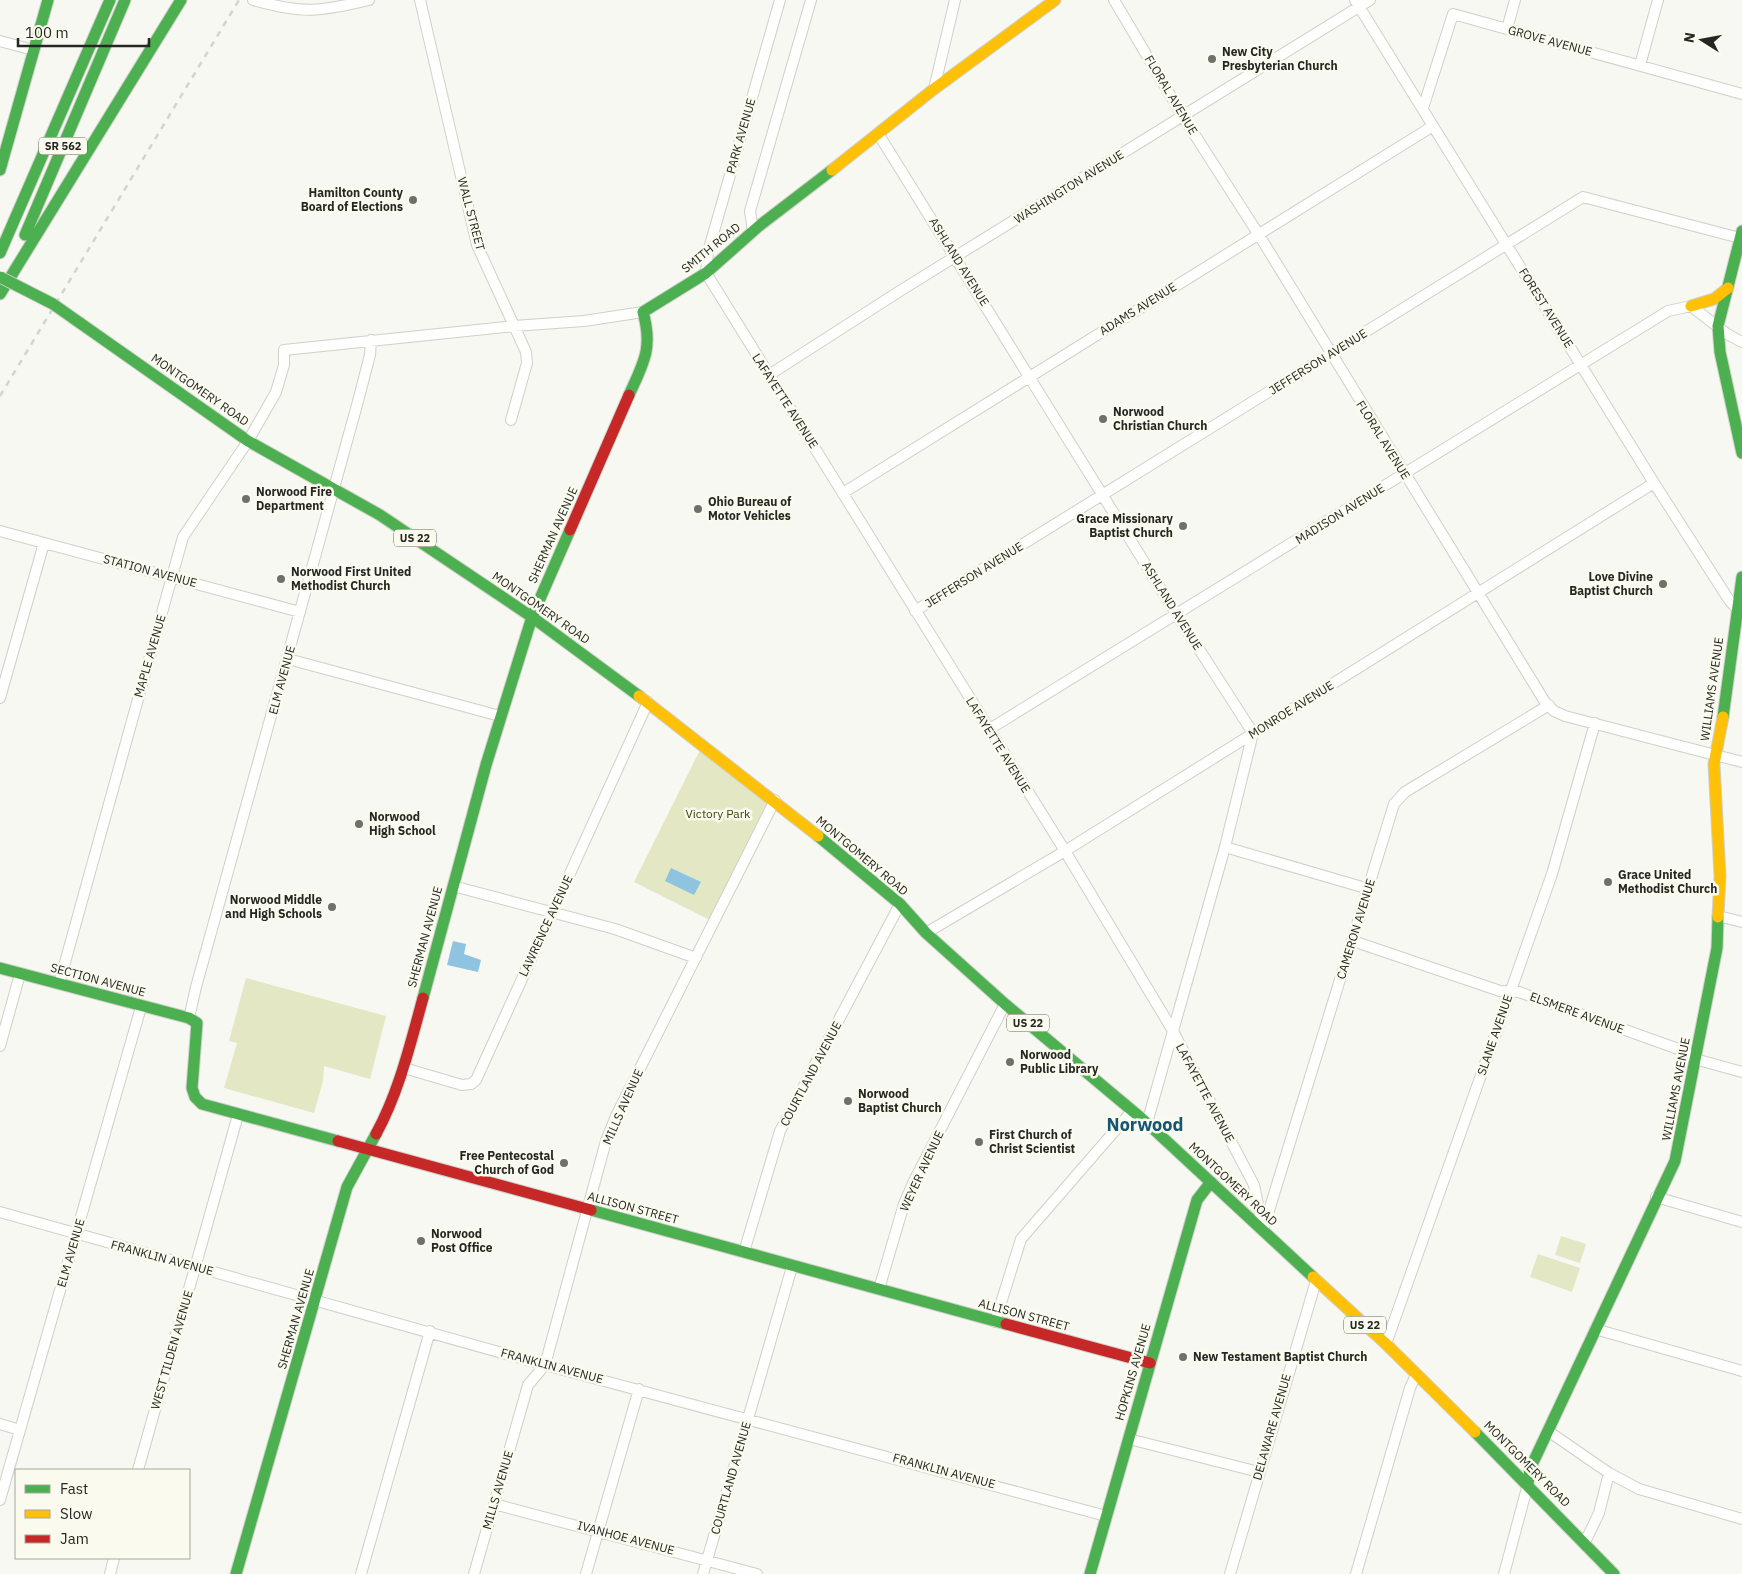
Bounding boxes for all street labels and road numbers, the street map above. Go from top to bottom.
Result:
street label: GROVE AVENUE [1506,22,1594,59]
street label: FLORAL AVENUE [1142,52,1201,137]
street label: PARK AVENUE [723,96,758,175]
road number: SR 562 [39,138,87,154]
street label: WASHINGTON AVENUE [1011,147,1126,226]
street label: WALL STREET [454,176,489,252]
street label: ASHLAND AVENUE [926,215,993,309]
street label: SMITH ROAD [678,219,743,276]
street label: FOREST AVENUE [1516,265,1577,350]
street label: ADAMS AVENUE [1096,279,1179,338]
street label: JEFFERSON AVENUE [1266,325,1370,398]
street label: MONTGOMERY ROAD [149,350,252,429]
street label: LAFAYETTE AVENUE [749,350,822,451]
street label: FLORAL AVENUE [1353,398,1414,482]
street label: MADISON AVENUE [1292,480,1387,547]
street label: SHERMAN AVENUE [525,484,581,585]
road number: US 22 [394,530,436,546]
street label: JEFFERSON AVENUE [922,538,1026,611]
street label: STATION AVENUE [102,551,199,590]
street label: ASHLAND AVENUE [1139,559,1206,653]
street label: MONTGOMERY ROAD [490,568,593,647]
street label: MAPLE AVENUE [131,613,169,699]
street label: WILLIAMS AVENUE [1697,636,1726,742]
street label: ELM AVENUE [265,644,298,716]
street label: MONROE AVENUE [1245,677,1336,742]
street label: LAFAYETTE AVENUE [963,694,1034,795]
street label: MONTGOMERY ROAD [813,813,911,899]
street label: LAWRENCE AVENUE [515,873,576,979]
street label: CAMERON AVENUE [1333,877,1378,981]
street label: SHERMAN AVENUE [404,885,445,989]
street label: SECTION AVENUE [49,960,147,999]
street label: ELSMERE AVENUE [1528,988,1626,1037]
street label: SLANE AVENUE [1474,993,1515,1077]
road number: US 22 [1007,1014,1049,1032]
street label: COURTLAND AVENUE [777,1019,845,1129]
street label: WILLIAMS AVENUE [1658,1036,1693,1142]
street label: LAFAYETTE AVENUE [1173,1041,1238,1145]
street label: MILLS AVENUE [599,1067,646,1147]
street label: WEYER AVENUE [896,1128,947,1213]
street label: MONTGOMERY ROAD [1186,1139,1281,1229]
street label: ALLISON STREET [586,1188,680,1227]
street label: ELM AVENUE [54,1217,87,1289]
street label: FRANKLIN AVENUE [109,1237,215,1278]
street label: SHERMAN AVENUE [274,1267,317,1371]
street label: WEST TILDEN AVENUE [147,1289,196,1411]
street label: ALLISON STREET [977,1295,1071,1334]
road number: US 22 [1344,1316,1386,1334]
street label: HOPKINS AVENUE [1112,1322,1154,1422]
street label: FRANKLIN AVENUE [499,1345,605,1386]
street label: DELAWARE AVENUE [1249,1372,1294,1482]
street label: MONTGOMERY ROAD [1481,1417,1574,1510]
street label: COURTLAND AVENUE [707,1420,754,1536]
street label: MILLS AVENUE [479,1449,516,1531]
street label: FRANKLIN AVENUE [891,1450,997,1491]
street label: IVANHOE AVENUE [576,1517,676,1558]

